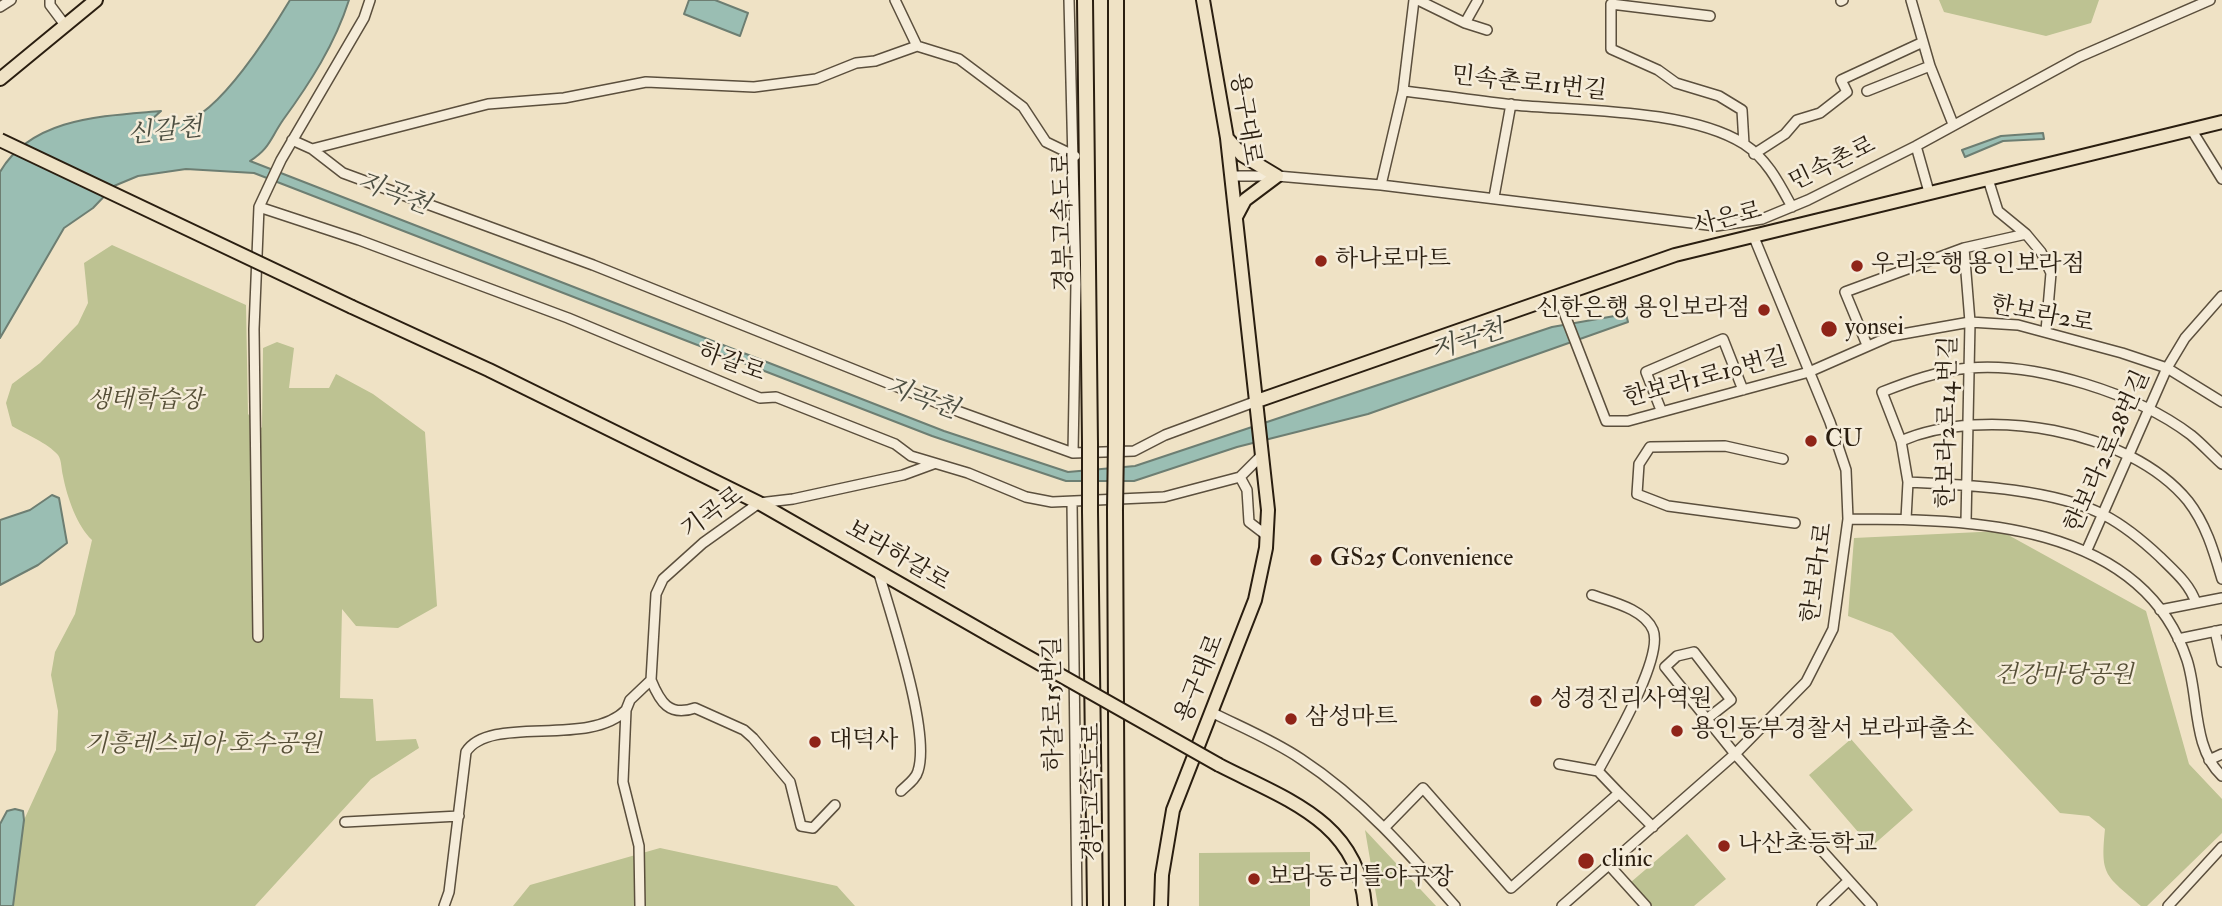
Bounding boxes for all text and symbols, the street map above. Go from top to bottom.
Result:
street label: 민속촌로11번길 [1450,63,1608,107]
street label: 용구대로 [1223,71,1265,167]
water label: 신갈천 [126,114,204,152]
street label: 민속촌로 [1785,132,1881,198]
street label: 경부고속도로 [1049,152,1081,292]
water label: 지곡천 [352,167,434,223]
street label: 사은로 [1691,198,1765,242]
place label: 하나로마트 [1335,247,1451,275]
place label: 우리은행 용인보라점 [1871,252,2085,280]
marker: 하나로마트 [1313,253,1329,269]
marker: 우리은행 용인보라점 [1849,258,1865,274]
street label: 한보라2로 [1988,292,2096,340]
place label: 신한은행 용인보라점 [1536,296,1750,324]
marker: 신한은행 용인보라점 [1756,302,1772,318]
place label: yonsei [1845,315,1904,343]
water label: 지곡천 [1427,316,1509,368]
marker: yonsei [1819,319,1839,339]
street label: 한보라2로14번길 [1933,335,1965,509]
street label: 하갈로 [693,339,769,389]
street label: 한보라1로10번길 [1621,343,1791,415]
street label: 한보라2로28번길 [2060,366,2158,538]
water label: 지곡천 [880,372,962,428]
park label: 생태학습장 [87,388,203,416]
place label: CU [1825,427,1863,455]
marker: CU [1803,433,1819,449]
street label: 기곡로 [676,482,750,546]
street label: 보라하갈로 [840,516,954,598]
street label: 한보라1로 [1798,521,1840,625]
place label: GS25 Convenience [1330,546,1513,574]
marker: GS25 Convenience [1308,552,1324,568]
street label: 용구대로 [1170,631,1232,727]
street label: 하갈로15번길 [1039,636,1071,772]
park label: 건강마당공원 [1994,663,2134,691]
place label: 성경진리사역원 [1550,687,1712,715]
marker: 성경진리사역원 [1528,693,1544,709]
place label: 삼성마트 [1305,705,1398,733]
marker: 삼성마트 [1283,711,1299,727]
place label: 용인동부경찰서 보라파출소 [1691,717,1974,745]
street label: 경부고속도로 [1080,722,1108,862]
marker: 용인동부경찰서 보라파출소 [1669,723,1685,739]
place label: 대덕사 [829,728,899,756]
park label: 기흥레스피아 호수공원 [85,732,321,760]
marker: 대덕사 [807,734,823,750]
place label: 나산초등학교 [1738,832,1877,860]
marker: 나산초등학교 [1716,838,1732,854]
place label: clinic [1602,847,1653,875]
marker: clinic [1576,851,1596,871]
place label: 보라동리틀야구장 [1268,865,1453,893]
marker: 보라동리틀야구장 [1246,871,1262,887]

